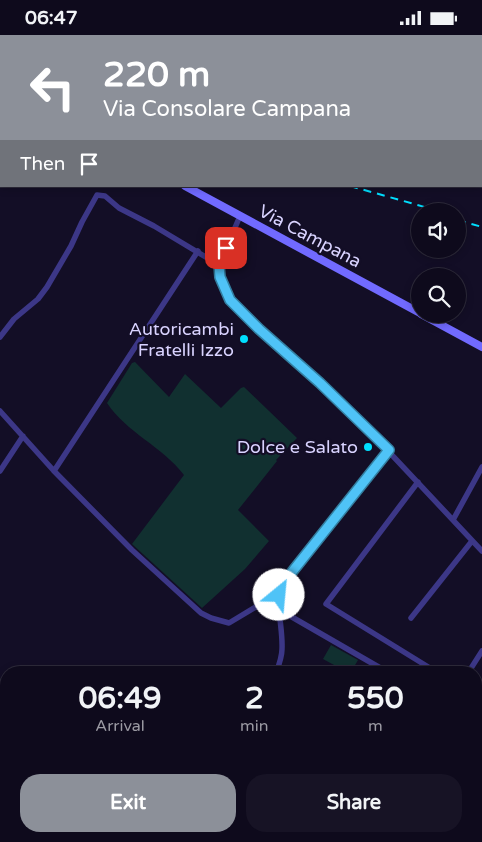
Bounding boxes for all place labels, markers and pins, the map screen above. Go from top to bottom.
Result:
pin [205,227,247,269]
place label: Autoricambi Fratelli Izzo [129,318,234,361]
marker: Autoricambi Fratelli Izzo [238,333,250,345]
place label: Dolce e Salato [237,436,358,458]
marker: Dolce e Salato [362,441,374,453]

